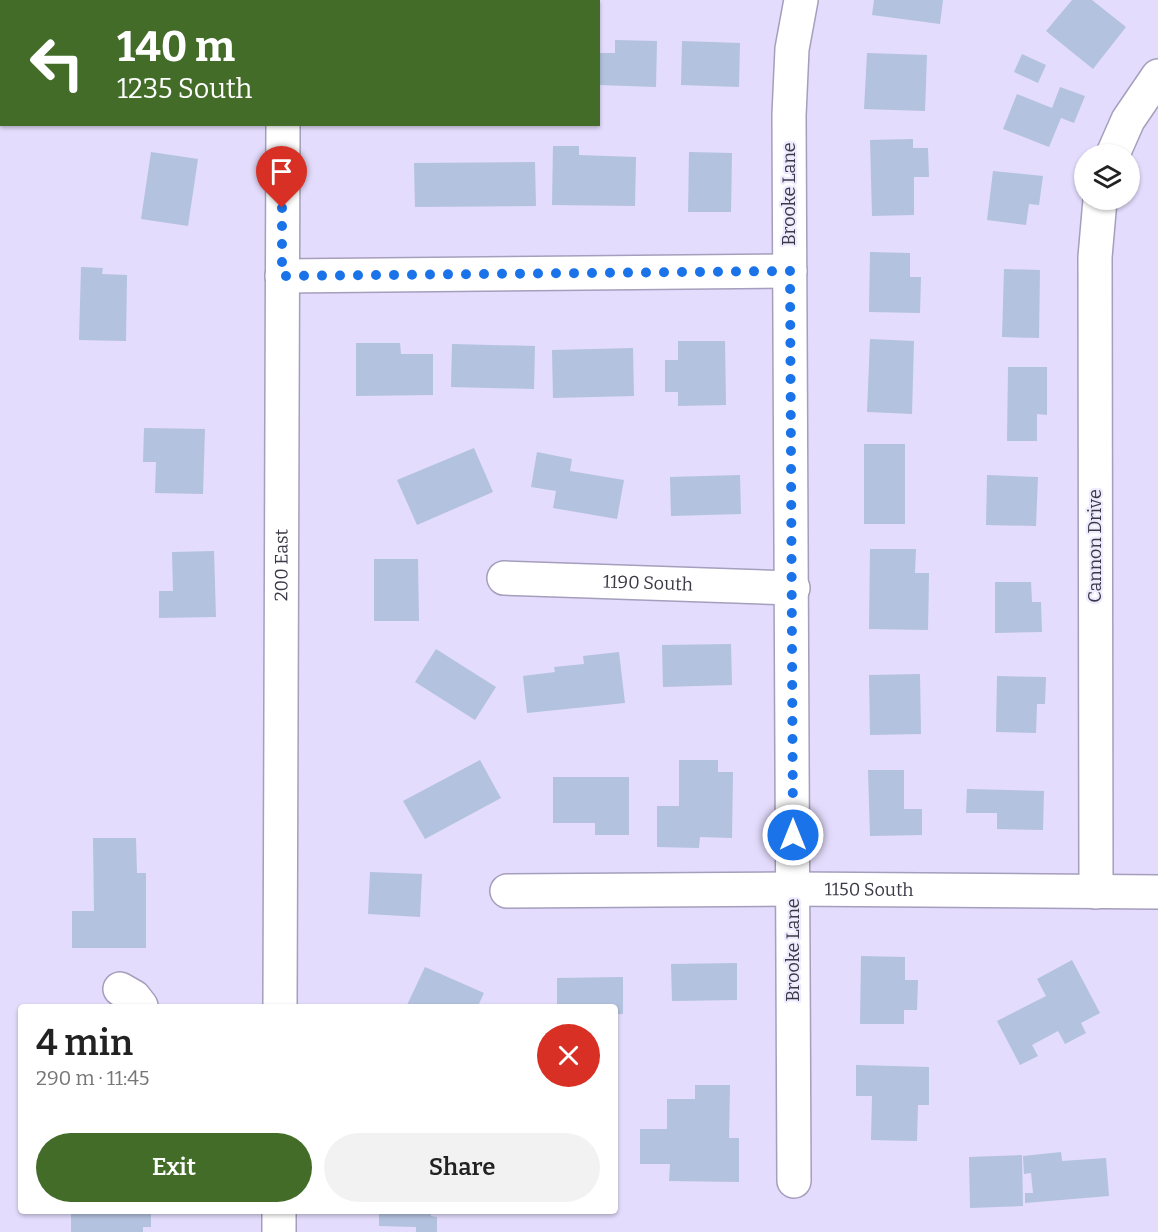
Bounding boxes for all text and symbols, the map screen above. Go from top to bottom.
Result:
text: 140 m [117,22,235,72]
icon: left [18,24,96,102]
text: 1235 South [117,73,252,105]
street label: Brooke Lane [778,142,800,246]
map controls [1074,144,1140,210]
button: layers [1074,144,1140,210]
pin [256,146,307,208]
icon: arrive [265,155,298,188]
street label: Cannon Drive [1084,489,1106,603]
street label: 200 East [270,528,293,601]
street label: 1190 South [603,570,693,596]
position arrow [761,803,825,867]
street label: 1150 South [824,878,914,901]
street label: Brooke Lane [782,898,804,1002]
text: 4 min [36,1021,133,1065]
button: close [537,1024,600,1087]
text: 290 m · 11:45 [36,1066,150,1090]
button: Exit [36,1133,312,1202]
button: Share [324,1133,600,1202]

